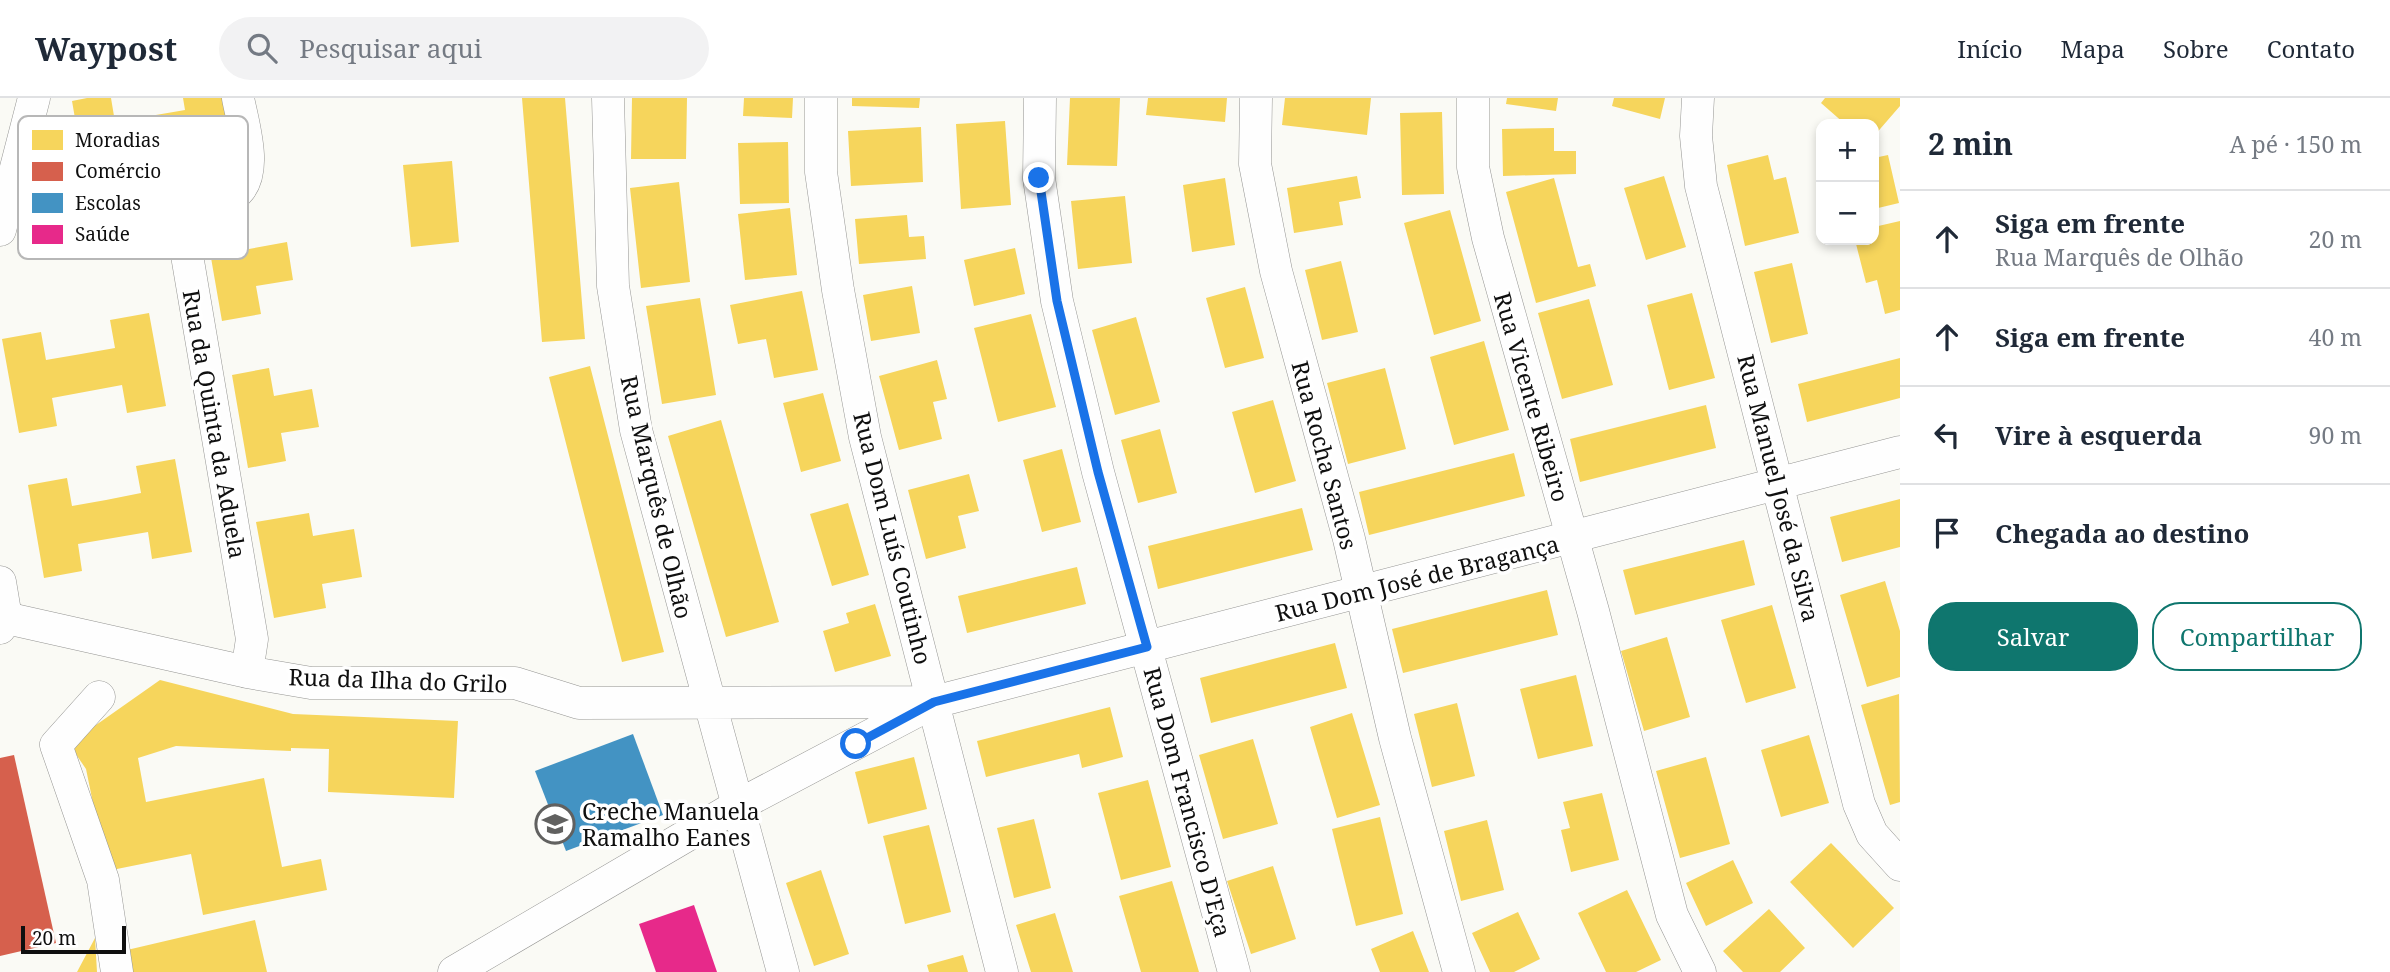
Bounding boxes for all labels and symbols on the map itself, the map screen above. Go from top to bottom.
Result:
legend [18,116,248,259]
text: Moradias [75,127,160,153]
text: Comércio [75,158,161,184]
route end [1023,162,1054,193]
text: Escolas [75,190,141,216]
text: Saúde [75,221,130,247]
street label: Rua da Quinta da Aduela [176,287,254,561]
street label: Rua Vicente Ribeiro [1487,288,1577,506]
street label: Rua Manuel José da Silva [1730,351,1828,625]
street label: Rua Rocha Santos [1284,357,1366,553]
street label: Rua Marquês de Olhão [613,372,701,622]
street label: Rua Dom Luís Coutinho [846,408,940,668]
street label: Rua Dom José de Bragança [1272,527,1562,629]
street label: Rua da Ilha do Grilo [288,660,508,700]
street label: Rua Dom Francisco D'Eça [1137,664,1239,940]
route start [840,728,871,759]
place label: Creche Manuela Ramalho Eanes [582,795,760,853]
school or university icon: Creche Manuela Ramalho Eanes [534,803,576,845]
scale bar [21,923,126,955]

